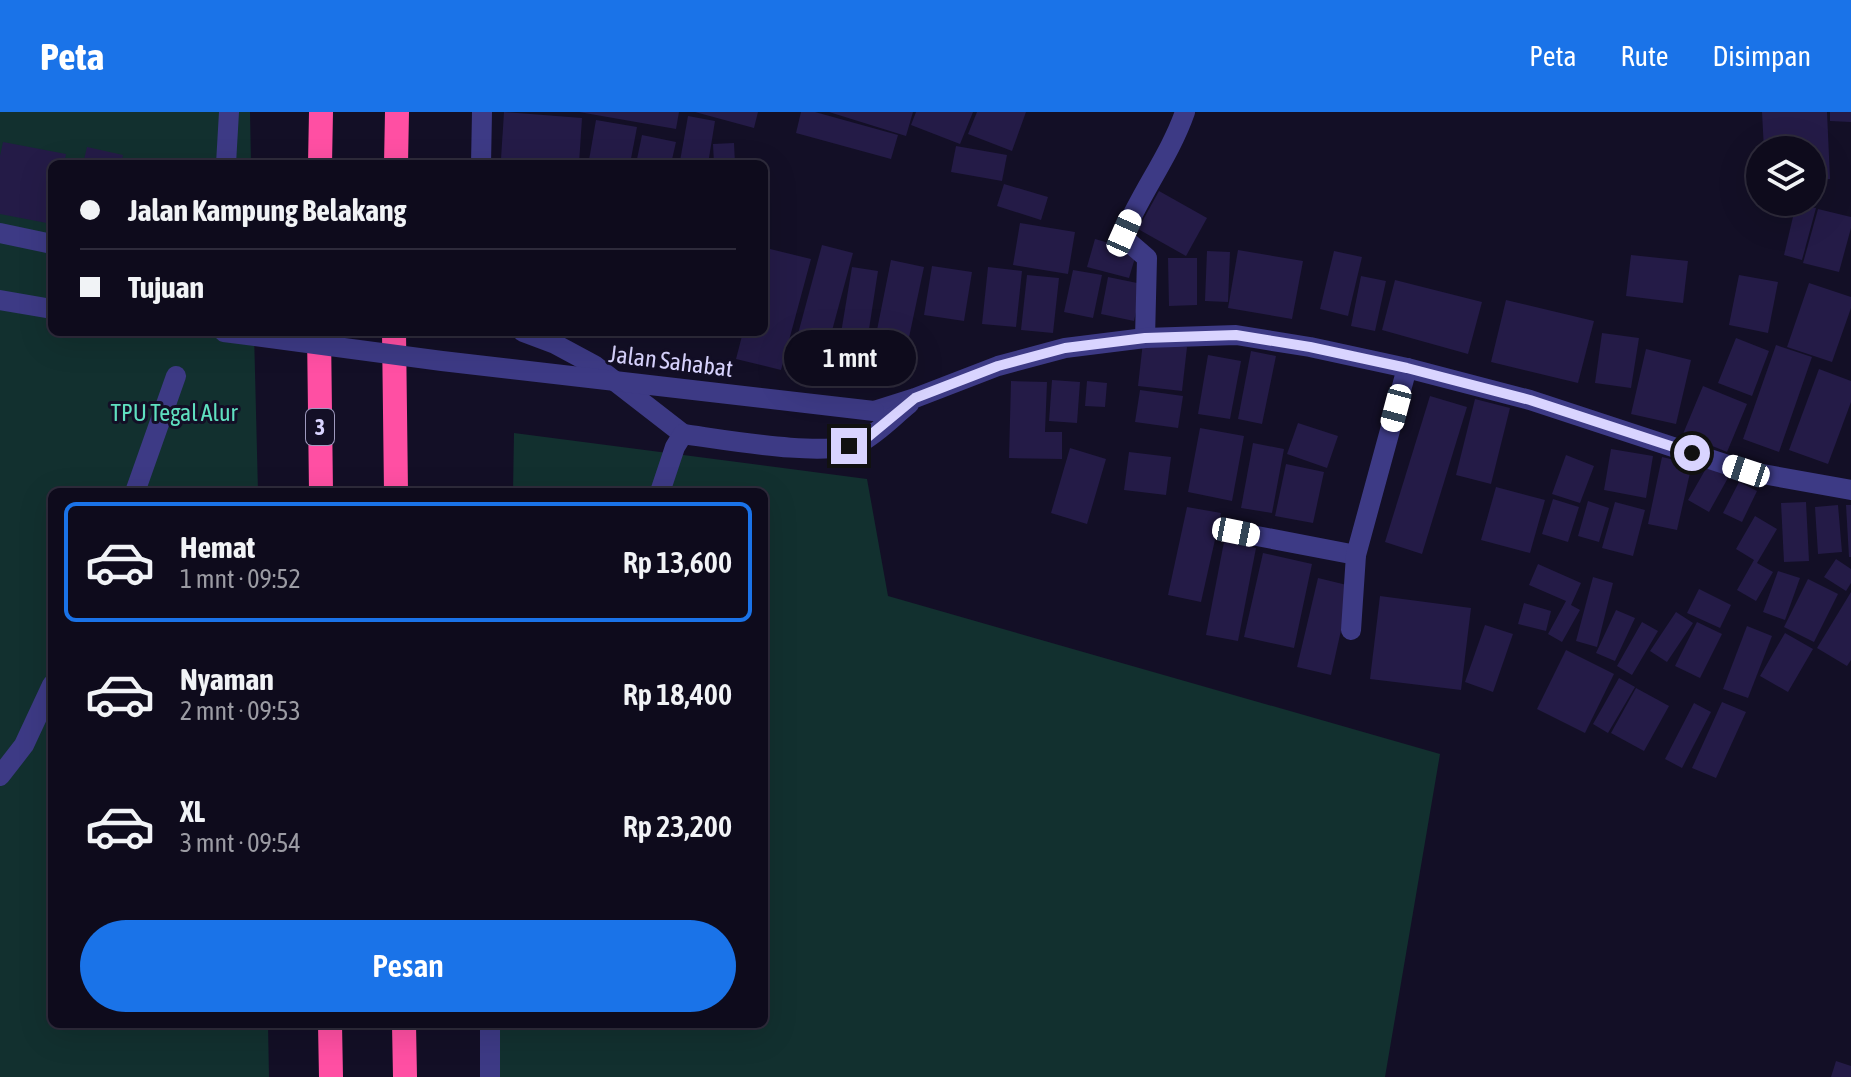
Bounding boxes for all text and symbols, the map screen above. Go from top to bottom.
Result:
text: Peta [40,35,104,78]
text: Peta [1529,40,1576,72]
text: Rute [1620,40,1669,72]
text: Disimpan [1713,40,1811,72]
map controls [1746,136,1826,216]
button: layers [1746,136,1826,216]
text: Jalan Kampung Belakang [128,193,406,227]
car [1103,206,1145,260]
text: Tujuan [128,270,204,304]
callout: 1 mnt [783,330,915,386]
street label: Jalan Sahabat [607,340,735,382]
text: 1 mnt [823,343,877,373]
car [1378,382,1414,434]
park label: TPU Tegal Alur [110,399,239,426]
road number: 3 [306,409,334,445]
route end [831,428,867,464]
route start [1674,435,1710,471]
car [1719,452,1773,490]
car [1210,516,1262,548]
icon: car [84,526,156,598]
text: Hemat [180,530,255,564]
text: Rp 13,600 [623,545,732,579]
text: 1 mnt · 09:52 [180,564,301,594]
icon: car [84,658,156,730]
text: Nyaman [180,662,274,696]
text: Rp 18,400 [623,677,732,711]
text: 2 mnt · 09:53 [180,696,301,726]
icon: car [84,790,156,862]
text: XL [180,794,205,828]
text: Rp 23,200 [623,809,732,843]
text: 3 mnt · 09:54 [180,828,301,858]
button: Pesan [80,920,736,1012]

